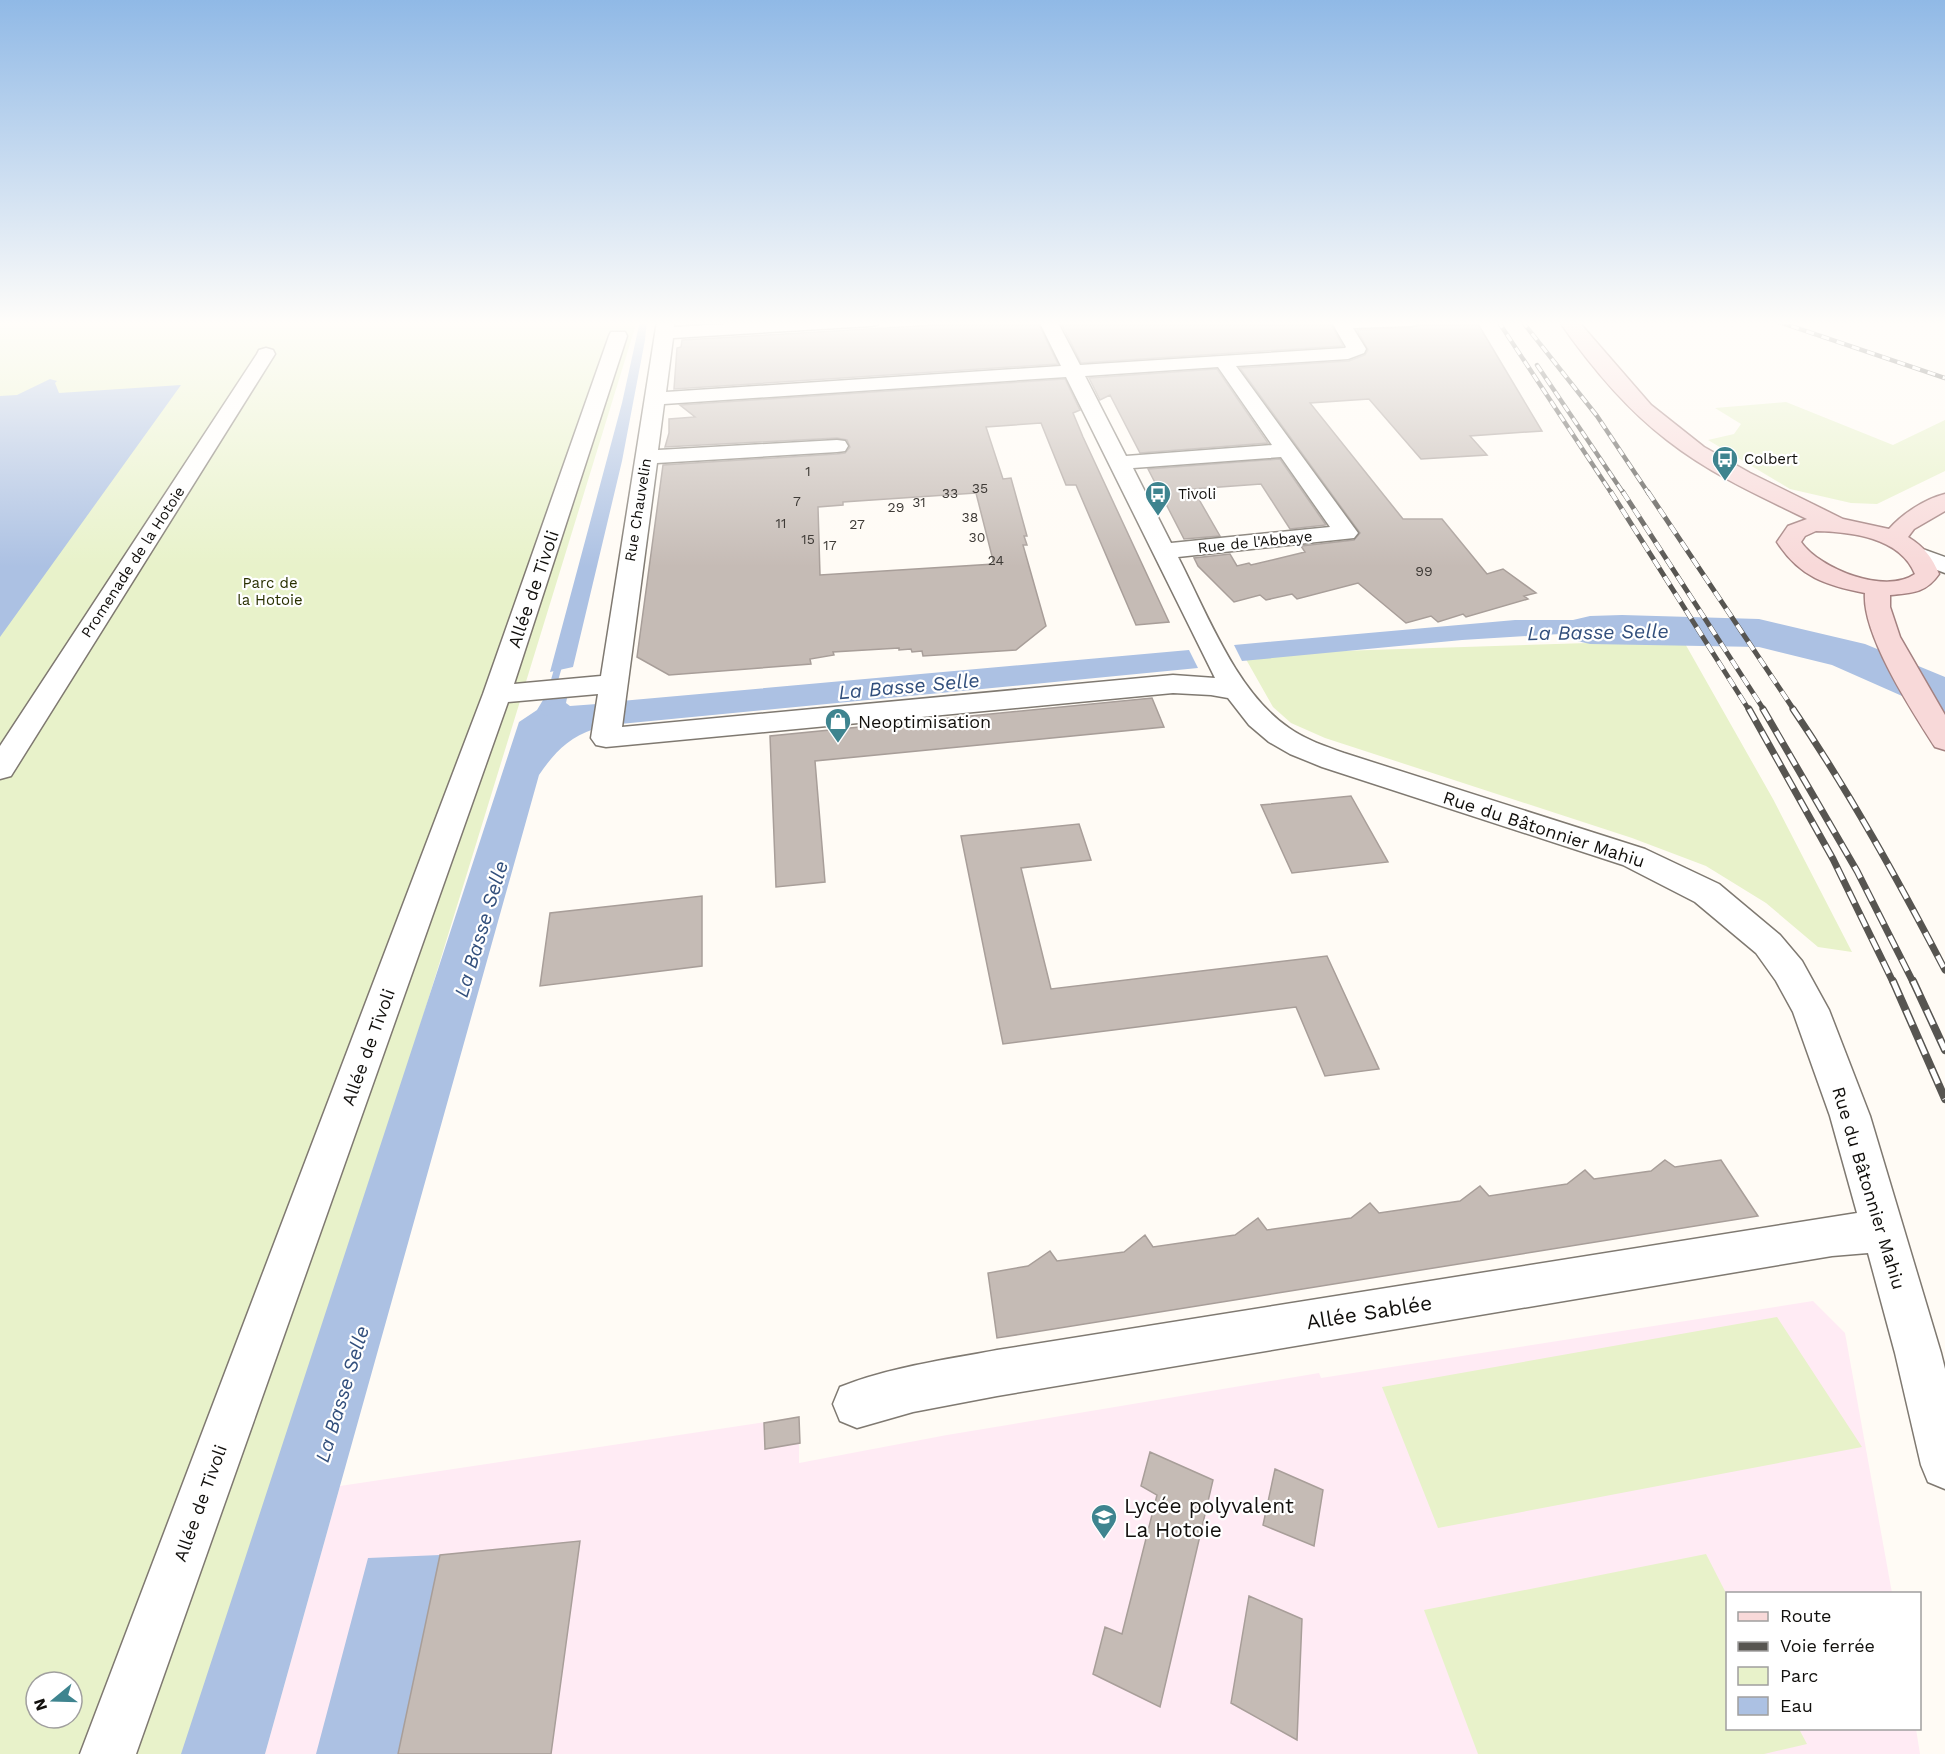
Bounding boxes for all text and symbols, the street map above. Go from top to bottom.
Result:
bus stop icon: Colbert [1710,444,1740,482]
place label: Colbert [1744,450,1799,468]
street label: Rue Chauvelin [621,457,655,563]
house number: 1 [805,463,811,479]
bus stop icon: Tivoli [1143,479,1173,517]
house number: 35 [972,480,988,496]
street label: Promenade de la Hotoie [77,483,189,641]
house number: 33 [942,485,958,501]
place label: Tivoli [1178,485,1216,503]
house number: 7 [793,493,801,509]
house number: 31 [912,494,926,510]
house number: 29 [888,499,904,515]
house number: 38 [962,509,978,525]
house number: 11 [776,515,786,531]
house number: 27 [849,516,865,532]
street label: Allée de Tivoli [503,527,563,651]
street label: Rue de l'Abbaye [1197,527,1313,557]
house number: 30 [969,529,985,545]
house number: 15 [801,531,815,547]
house number: 17 [823,537,837,553]
house number: 24 [988,552,1004,568]
house number: 99 [1415,563,1433,579]
park label: Parc de la Hotoie [237,574,303,609]
water label: La Basse Selle [1527,619,1669,645]
water label: La Basse Selle [837,668,981,704]
shop icon: Neoptimisation [823,706,853,744]
place label: Neoptimisation [858,711,991,732]
street label: Rue du Bâtonnier Mahiu [1440,786,1648,872]
water label: La Basse Selle [449,858,513,1000]
street label: Allée de Tivoli [337,986,399,1108]
street label: Rue du Bâtonnier Mahiu [1828,1084,1910,1292]
street label: Allée Sablée [1304,1290,1434,1334]
water label: La Basse Selle [310,1323,374,1465]
street label: Allée de Tivoli [169,1442,231,1564]
place label: Lycée polyvalent La Hotoie [1124,1493,1294,1542]
school or university icon: Lycée polyvalent La Hotoie [1089,1502,1119,1540]
legend [1726,1592,1921,1730]
text: Route [1780,1605,1832,1626]
text: Voie ferrée [1780,1635,1875,1656]
text: Parc [1780,1665,1818,1686]
north arrow [24,1670,84,1730]
text: Eau [1780,1695,1813,1716]
text: N [29,1696,51,1713]

